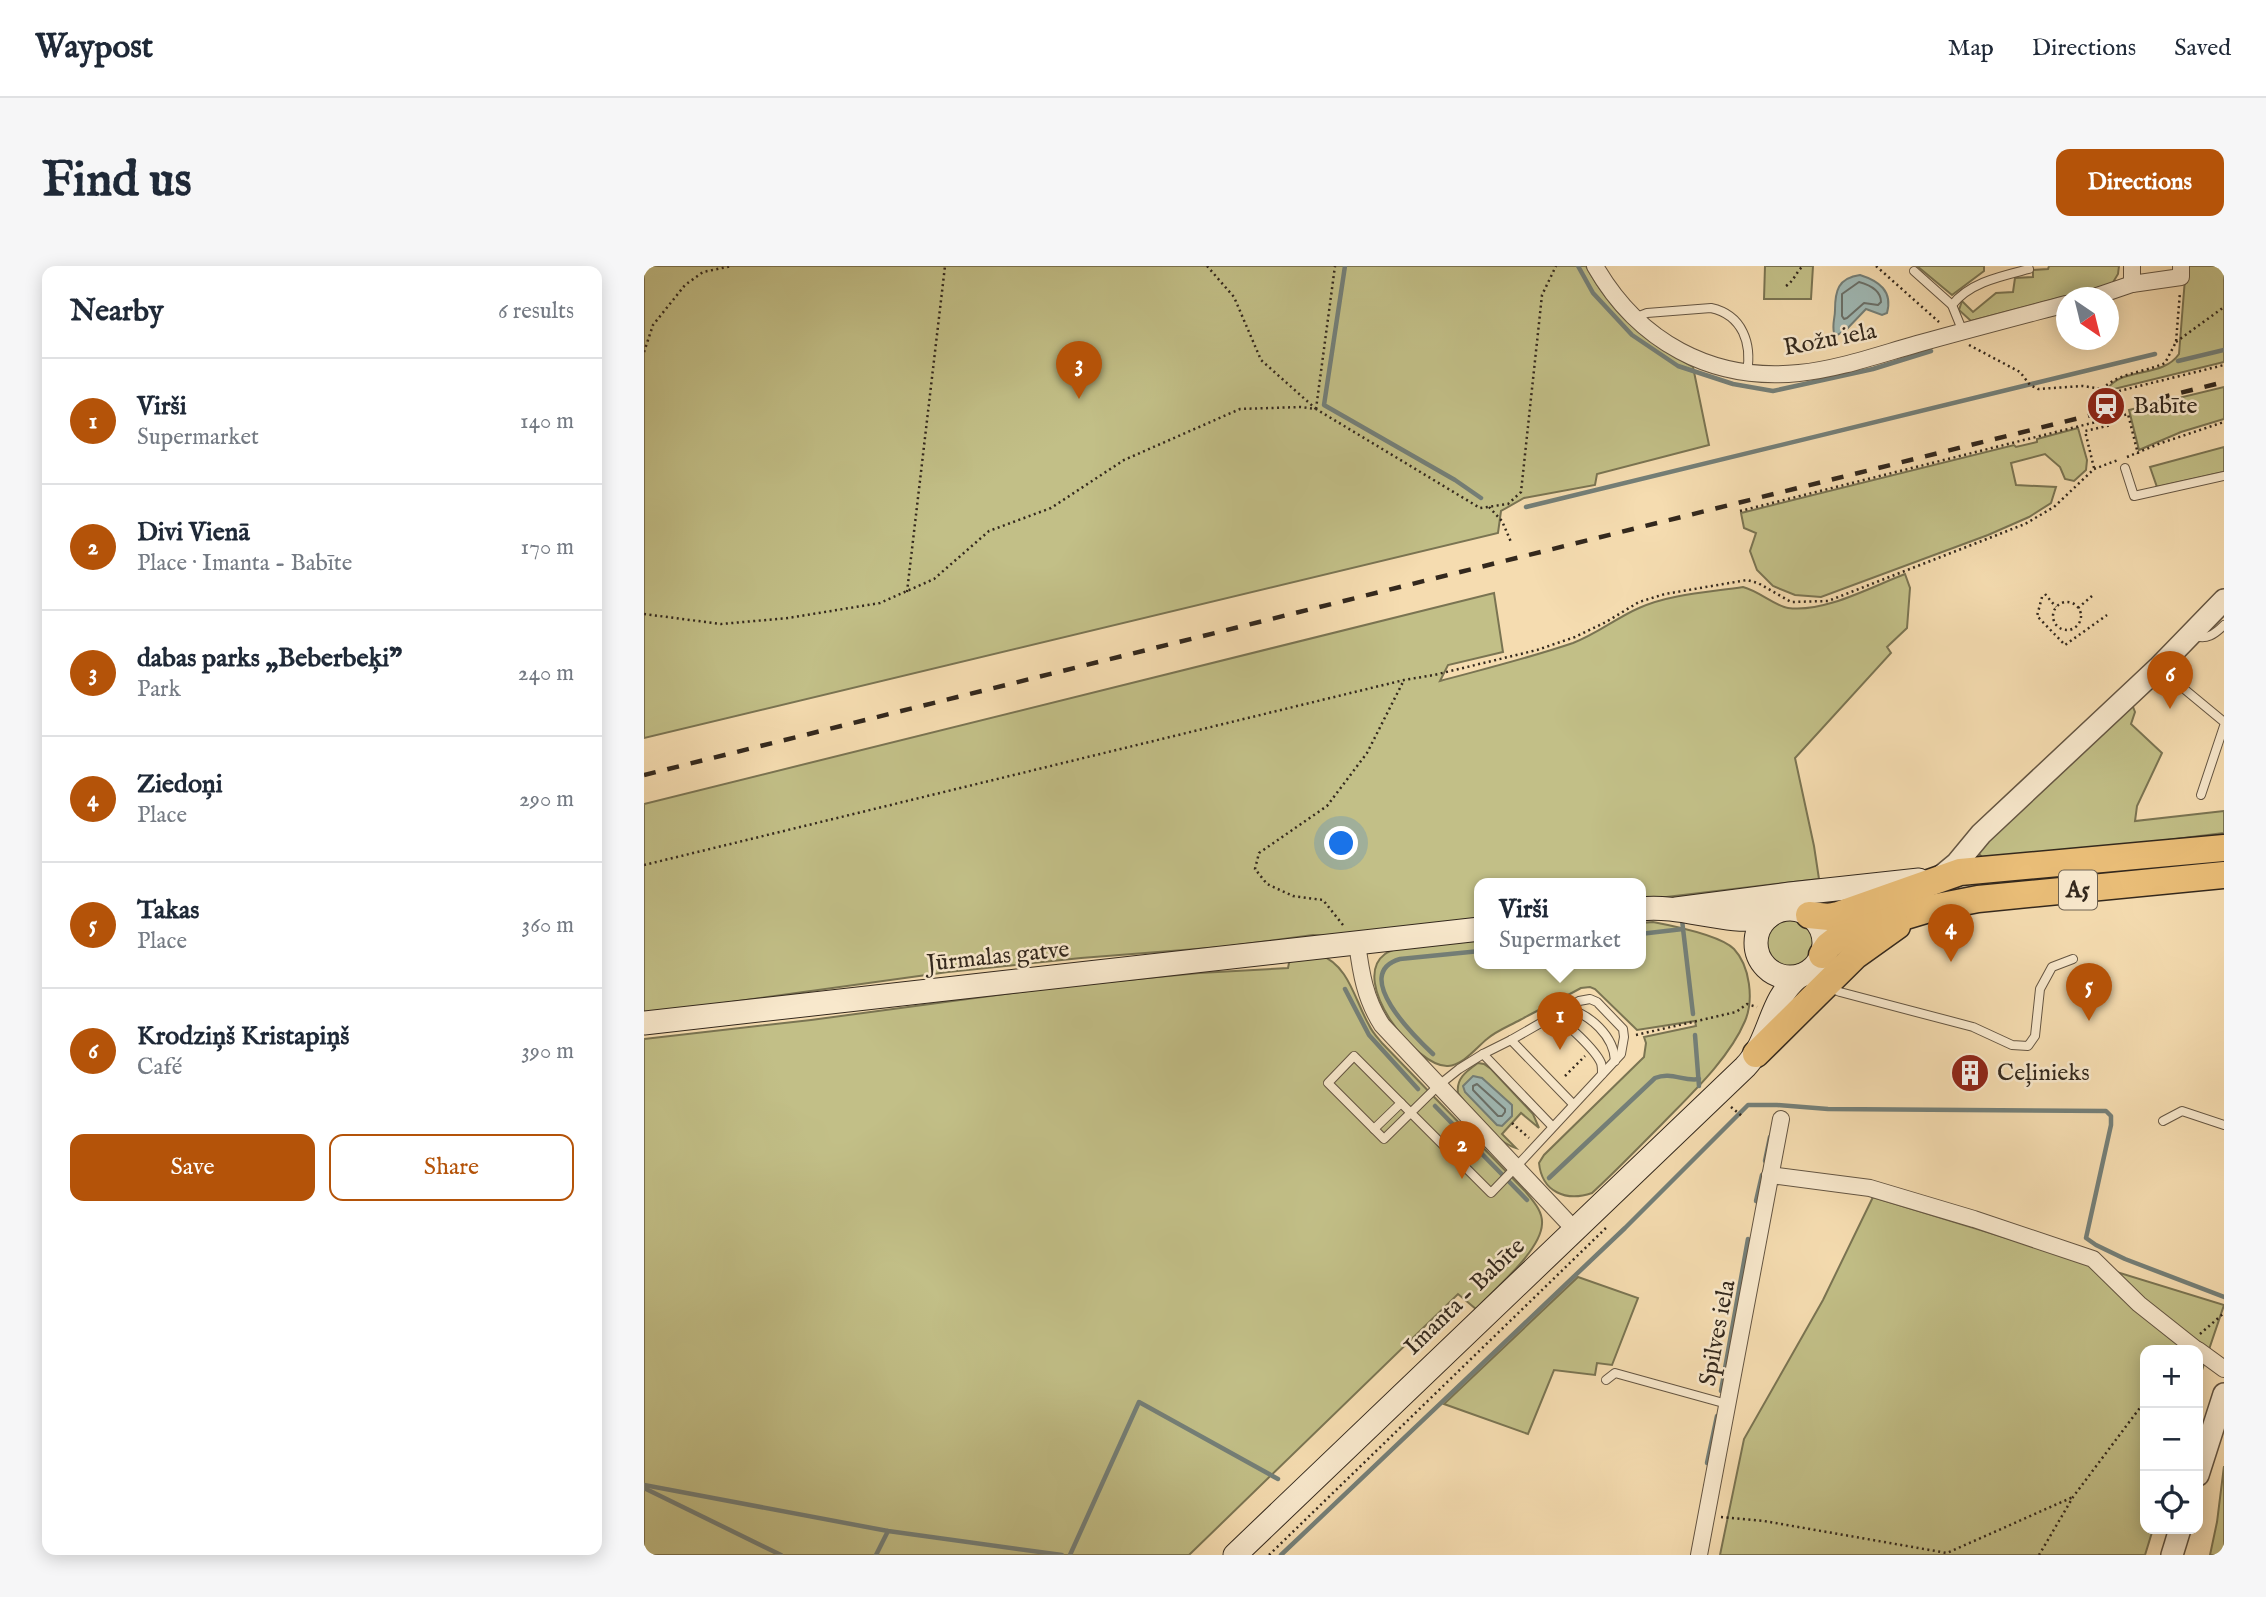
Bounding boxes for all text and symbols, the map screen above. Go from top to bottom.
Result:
text: Waypost [35,27,153,69]
text: Map [1948,33,1994,64]
text: Directions [2032,33,2136,64]
text: Saved [2174,33,2231,64]
button: Directions [2056,149,2224,216]
text: Find us [42,151,192,213]
north arrow [2056,287,2119,350]
text: Nearby [70,293,163,331]
text: 6 results [498,297,574,326]
street label: Rožu iela [1781,316,1880,364]
pin: 3 [1056,341,1102,399]
station icon: Babīte [2085,385,2127,427]
text: Virši [137,390,187,423]
place label: Babīte [2133,391,2198,422]
text: 1 [89,407,97,436]
text: 140 m [520,407,574,436]
text: Supermarket [137,423,259,452]
text: Divi Vienā [137,516,250,549]
text: 2 [88,533,98,562]
text: 170 m [521,533,574,562]
text: Place · Imanta - Babīte [137,549,352,578]
text: dabas parks „Beberbeķi” [137,642,402,675]
pin: 6 [2147,651,2193,709]
text: 3 [89,659,97,688]
text: 240 m [518,659,574,688]
text: Park [137,675,181,704]
text: Ziedoņi [137,768,223,801]
text: 4 [87,785,99,814]
text: 290 m [519,785,574,814]
text: Place [137,801,187,830]
your location [1324,826,1358,860]
road number: A5 [2059,870,2097,910]
popup [1474,878,1646,969]
text: Virši [1499,893,1549,926]
text: Takas [137,894,200,927]
pin: 4 [1928,904,1974,962]
text: 5 [89,911,97,940]
text: 360 m [522,911,574,940]
text: Supermarket [1499,926,1621,955]
text: Place [137,927,187,956]
street label: Jūrmalas gatve [922,934,1071,980]
pin: 5 [2066,963,2112,1021]
pin: 1 [1537,992,1583,1050]
text: Krodziņš Kristapiņš [137,1020,349,1053]
text: 6 [88,1037,98,1066]
text: 390 m [521,1037,574,1066]
building icon: Ceļinieks [1949,1052,1991,1094]
text: Café [137,1053,182,1082]
place label: Ceļinieks [1997,1058,2090,1089]
pin: 2 [1439,1121,1485,1179]
button: Save [70,1134,315,1201]
button: Share [329,1134,574,1201]
street label: Imanta - Babīte [1398,1231,1532,1363]
street label: Spilves iela [1693,1277,1744,1389]
map controls [2140,1345,2203,1534]
button: + [2140,1345,2203,1408]
button: − [2140,1408,2203,1471]
button: locate [2140,1471,2203,1534]

